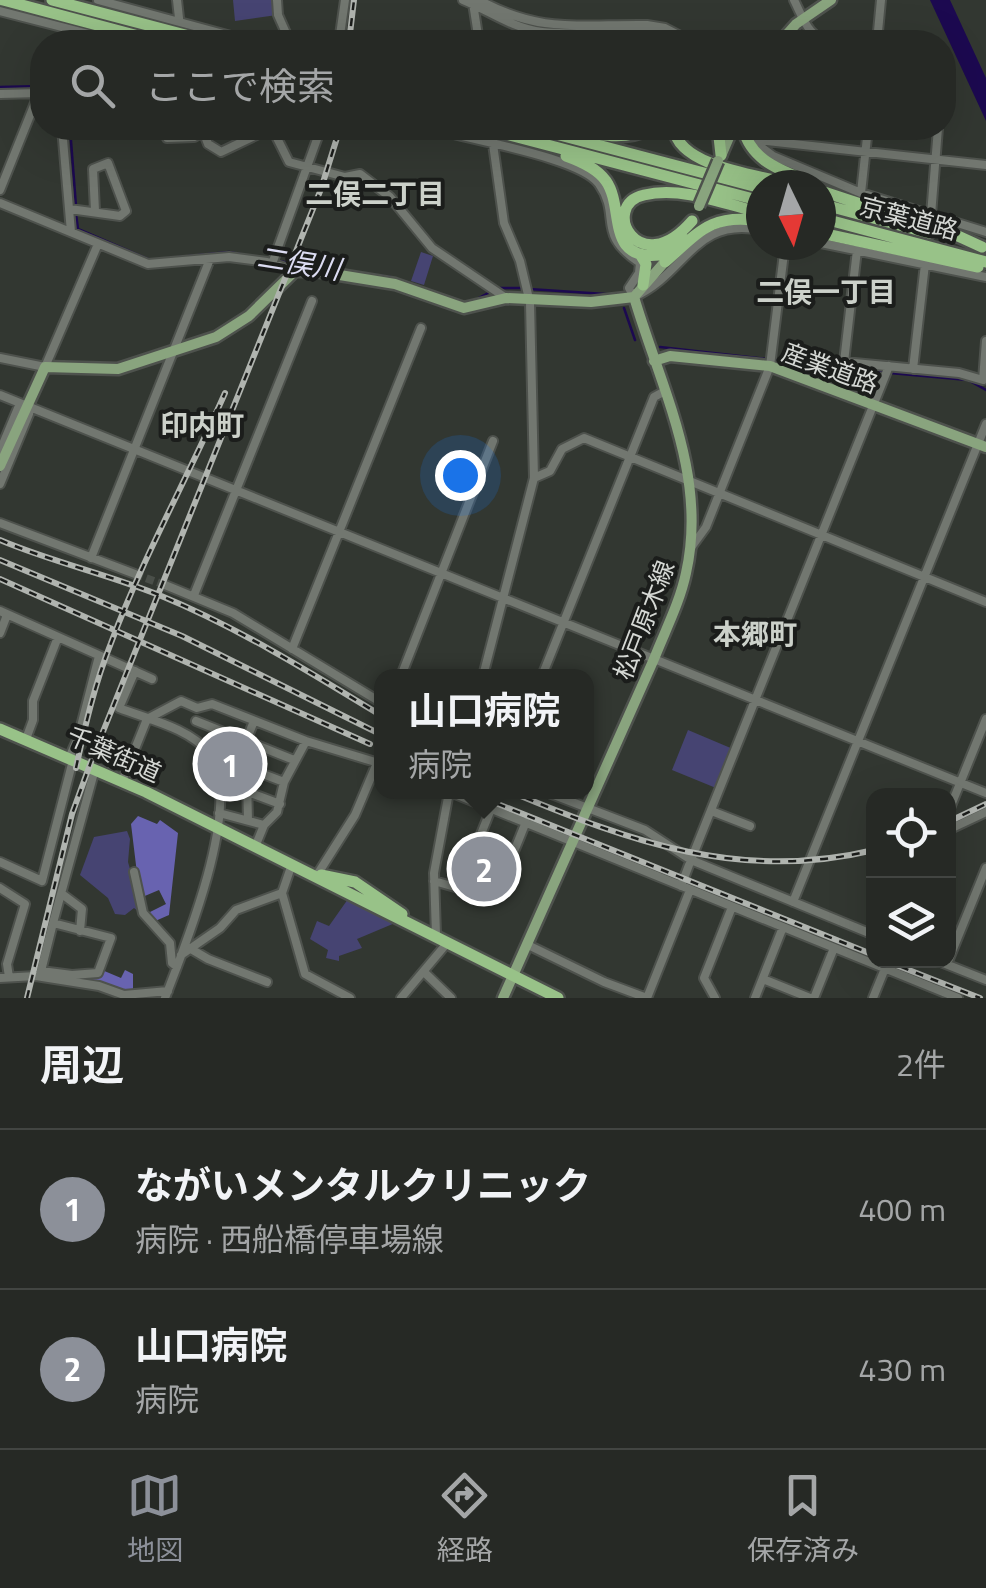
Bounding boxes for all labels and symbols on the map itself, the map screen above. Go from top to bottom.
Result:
north arrow [746,170,836,260]
district label: 二俣二丁目 [305,172,445,215]
street label: 京葉道路 [856,187,962,249]
water label: 二俣川 [254,235,347,291]
district label: 二俣一丁目 [756,270,896,313]
street label: 産業道路 [777,333,883,403]
district label: 印内町 [160,403,244,446]
your location [435,450,486,501]
street label: 松戸原木線 [604,555,684,685]
district label: 本郷町 [713,612,797,655]
street label: 千葉街道 [61,716,167,792]
pin: 1 [198,726,262,802]
pin: 2 [452,832,516,906]

